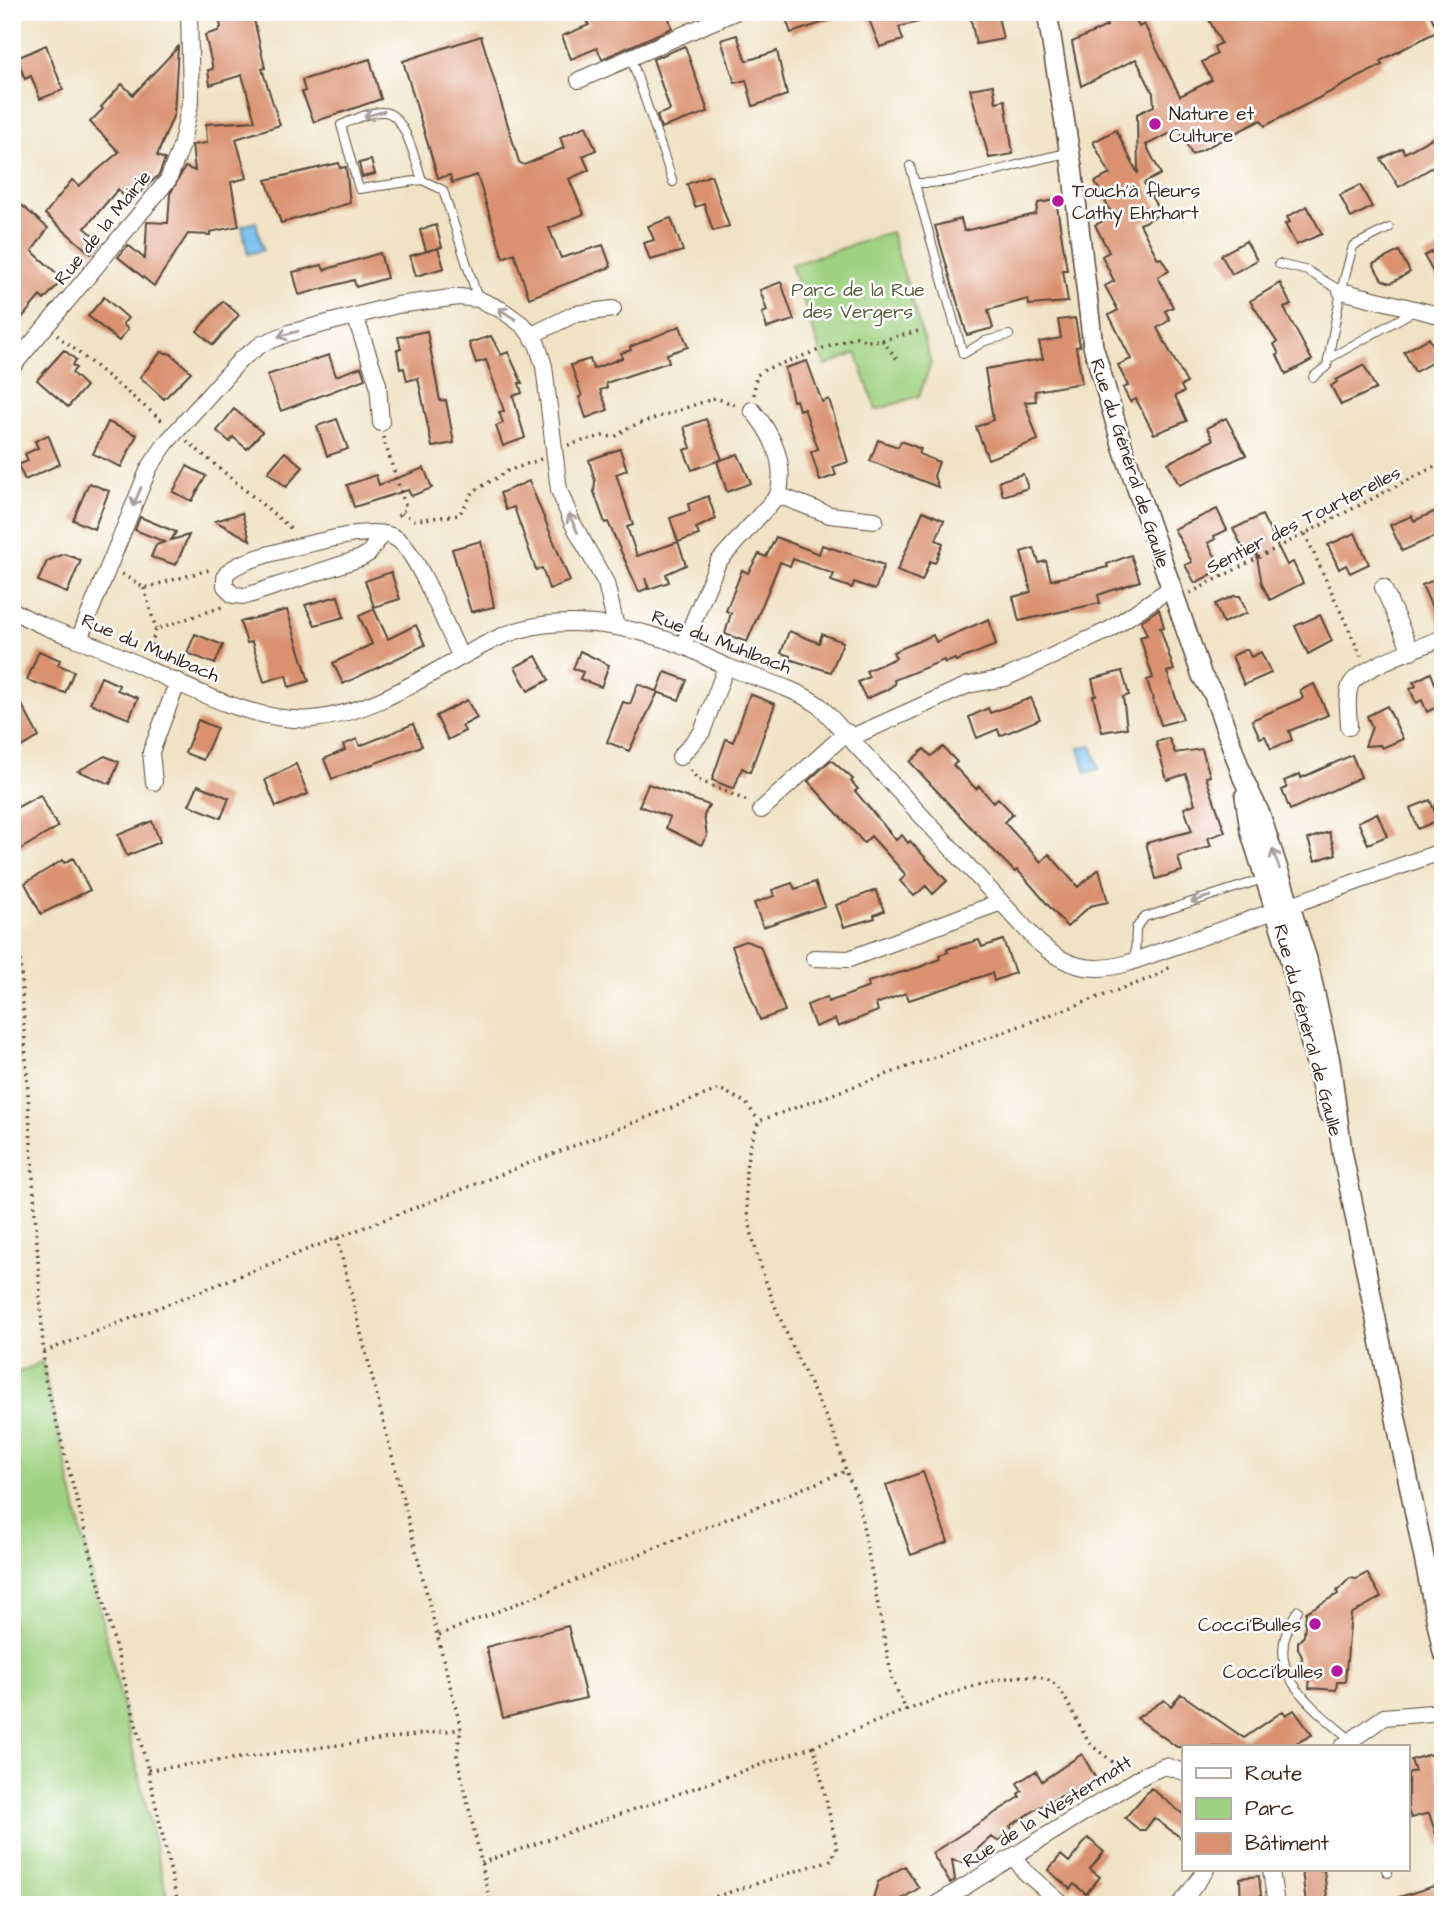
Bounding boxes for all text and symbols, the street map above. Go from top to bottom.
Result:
place label: Nature et Culture [1169,101,1255,150]
one-way arrow [363,108,386,121]
marker: Nature et Culture [1147,116,1163,132]
street label: Rue de la Mairie [48,165,158,291]
place label: Touch'à fleurs Cathy Ehrhart [1072,178,1200,228]
marker: Touch'à fleurs Cathy Ehrhart [1050,193,1066,209]
park label: Parc de la Rue des Vergers [791,277,925,327]
one-way arrow [498,307,517,321]
one-way arrow [277,329,299,342]
street label: Rue du Général de Gaulle [1083,355,1176,571]
street label: Sentier des Tourterelles [1202,459,1406,581]
one-way arrow [130,486,143,507]
one-way arrow [566,513,579,534]
street label: Rue du Muhlbach [648,603,796,682]
street label: Rue du Muhlbach [77,607,224,690]
one-way arrow [1269,848,1281,870]
one-way arrow [1190,893,1212,906]
street label: Rue du Général de Gaulle [1266,921,1349,1139]
place label: Cocci'Bulles [1198,1612,1301,1639]
marker: Cocci'Bulles [1307,1616,1323,1632]
place label: Cocci'bulles [1223,1659,1323,1686]
marker: Cocci'bulles [1329,1663,1345,1679]
legend [1182,1745,1410,1871]
street label: Rue de la Westermatt [958,1749,1138,1875]
text: Route [1245,1759,1302,1788]
text: Parc [1245,1794,1294,1823]
text: Bâtiment [1245,1829,1329,1858]

